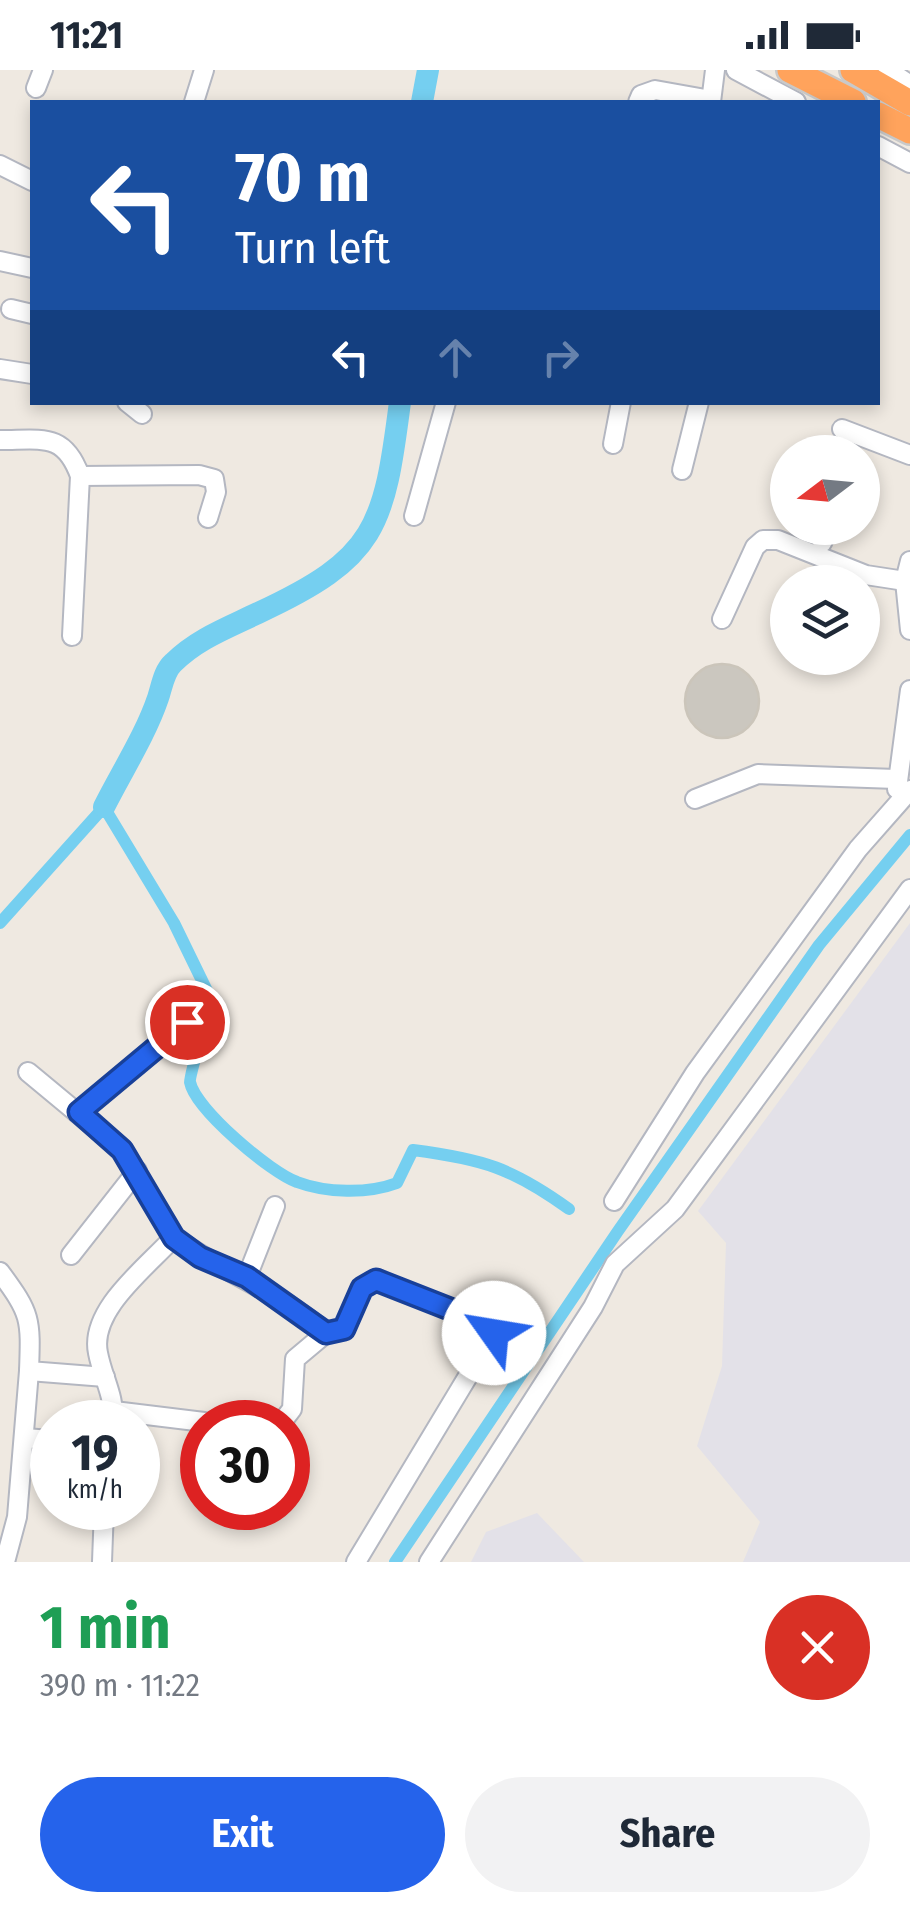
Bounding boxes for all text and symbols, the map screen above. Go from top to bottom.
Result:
text: 11:21 [50,12,123,58]
text: 70 m [235,136,370,220]
icon: left [70,140,200,270]
text: Turn left [235,221,390,275]
icon: left [323,330,378,385]
icon: ahead [428,330,483,385]
icon: right [533,330,588,385]
north arrow [770,435,880,545]
map controls [770,435,880,675]
button: layers [770,565,880,675]
pin [145,980,230,1065]
icon: arrive [160,995,215,1050]
position arrow [442,1281,546,1385]
speed limit sign: 30 [180,1400,310,1530]
text: 19 [71,1423,118,1483]
text: km/h [67,1475,123,1505]
text: 1 min [40,1592,171,1664]
button: close [765,1595,870,1700]
text: 390 m · 11:22 [40,1666,200,1704]
button: Exit [40,1777,445,1892]
button: Share [465,1777,870,1892]

